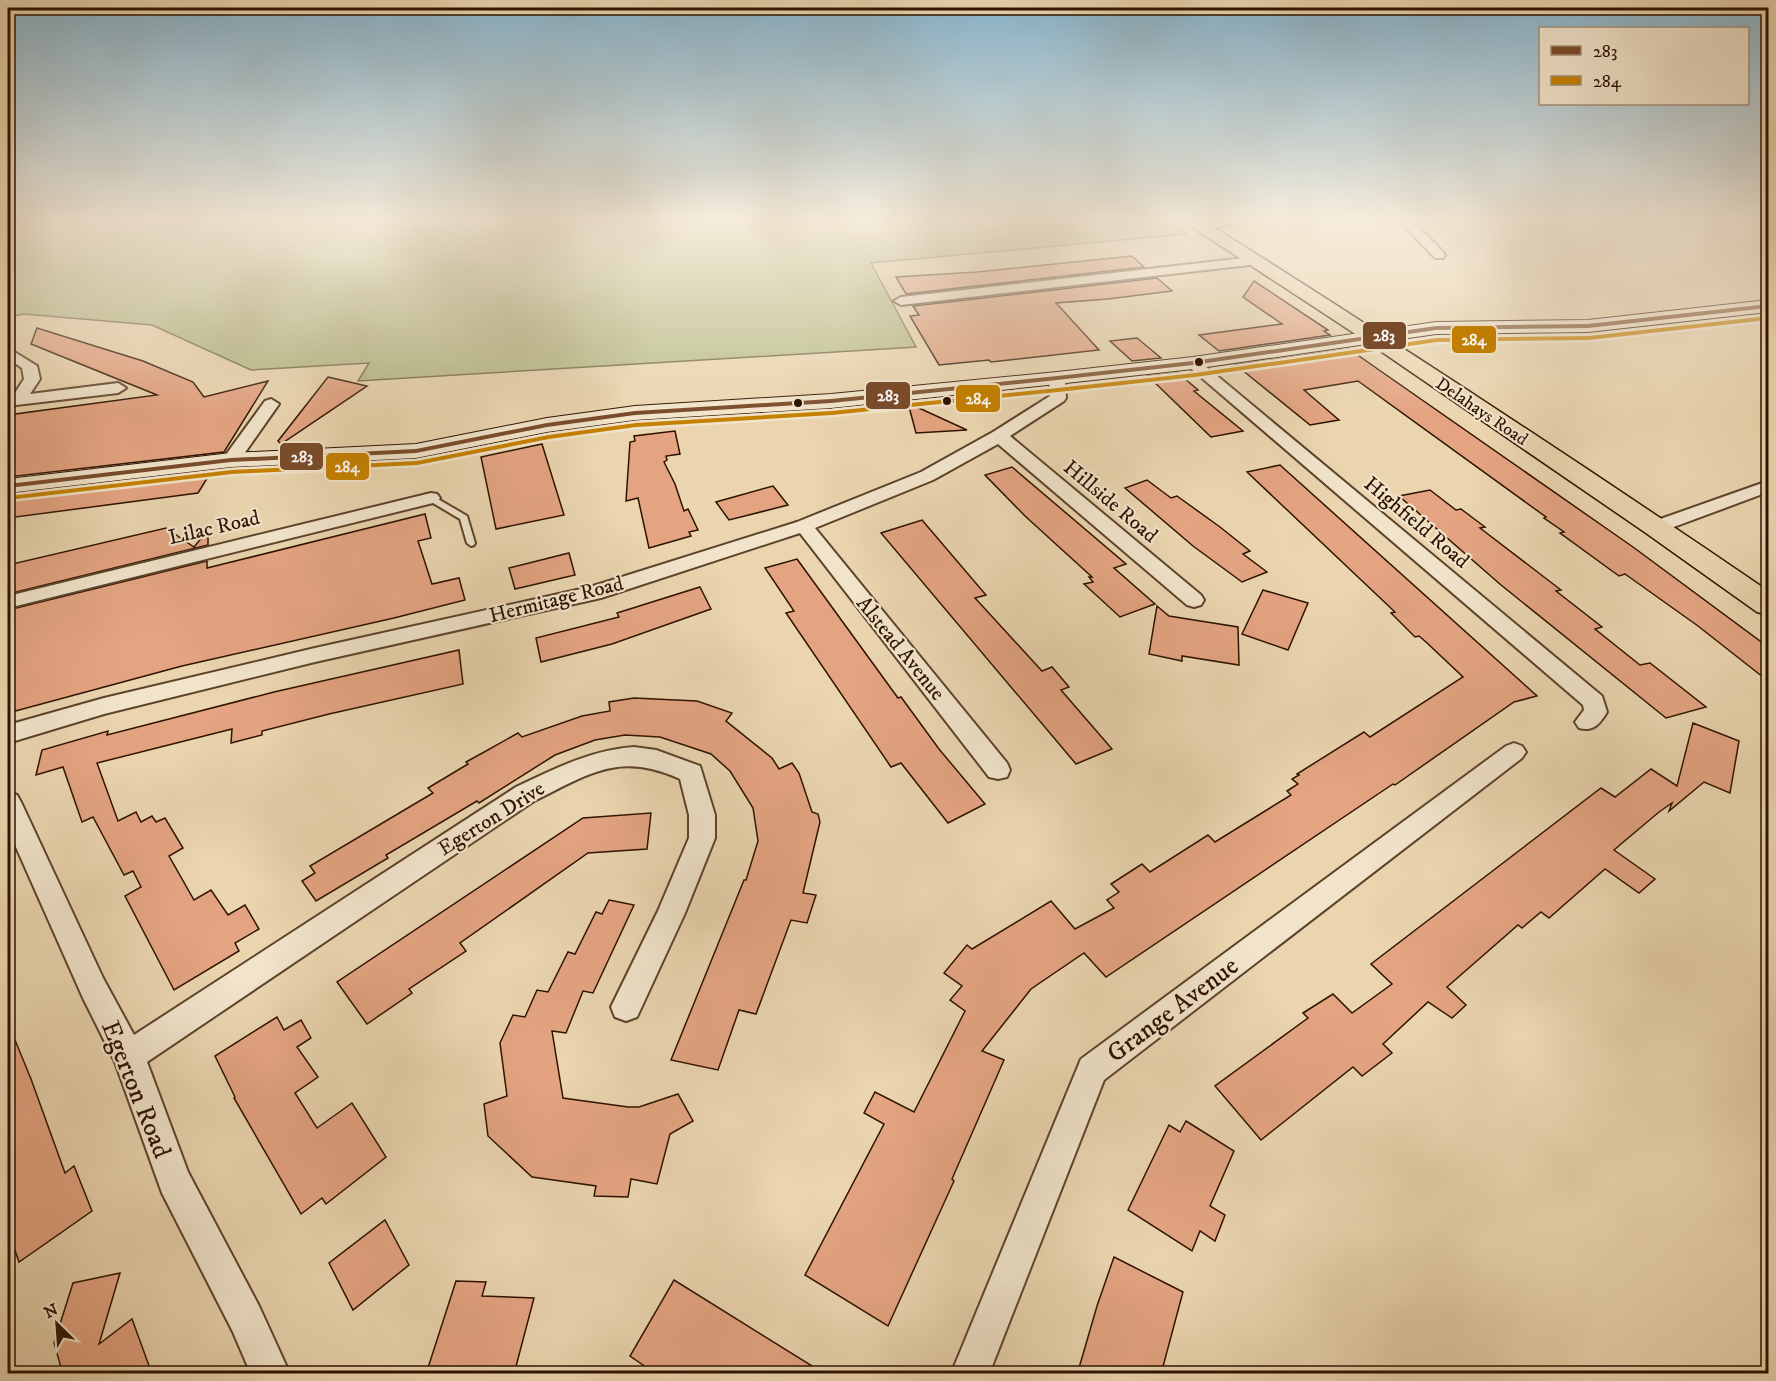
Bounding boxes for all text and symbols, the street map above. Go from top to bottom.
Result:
legend [1539,27,1749,105]
text: 283 [1593,41,1618,63]
text: 284 [1593,71,1622,93]
line badge: 283 [1362,321,1407,350]
line badge: 284 [1451,325,1497,354]
text: 283 [1373,326,1395,346]
text: 284 [1461,330,1487,350]
unlabelled marker [1193,356,1205,368]
street label: Delahays Road [1431,373,1532,451]
line badge: 283 [865,381,911,410]
line badge: 284 [955,384,1001,413]
text: 283 [877,386,899,406]
text: 284 [965,389,991,409]
unlabelled marker [941,395,953,407]
unlabelled marker [792,397,804,409]
line badge: 283 [279,442,324,471]
text: 283 [291,447,313,467]
line badge: 284 [325,452,370,481]
street label: Hillside Road [1058,455,1163,549]
text: 284 [334,457,360,477]
street label: Highfield Road [1358,471,1475,575]
street label: Lilac Road [166,505,263,551]
street label: Hermitage Road [486,571,627,629]
street label: Alstead Avenue [850,591,950,706]
street label: Egerton Drive [433,776,550,862]
street label: Grange Avenue [1100,950,1245,1070]
street label: Egerton Road [93,1016,178,1163]
north arrow [27,1294,87,1354]
text: N [41,1299,61,1323]

